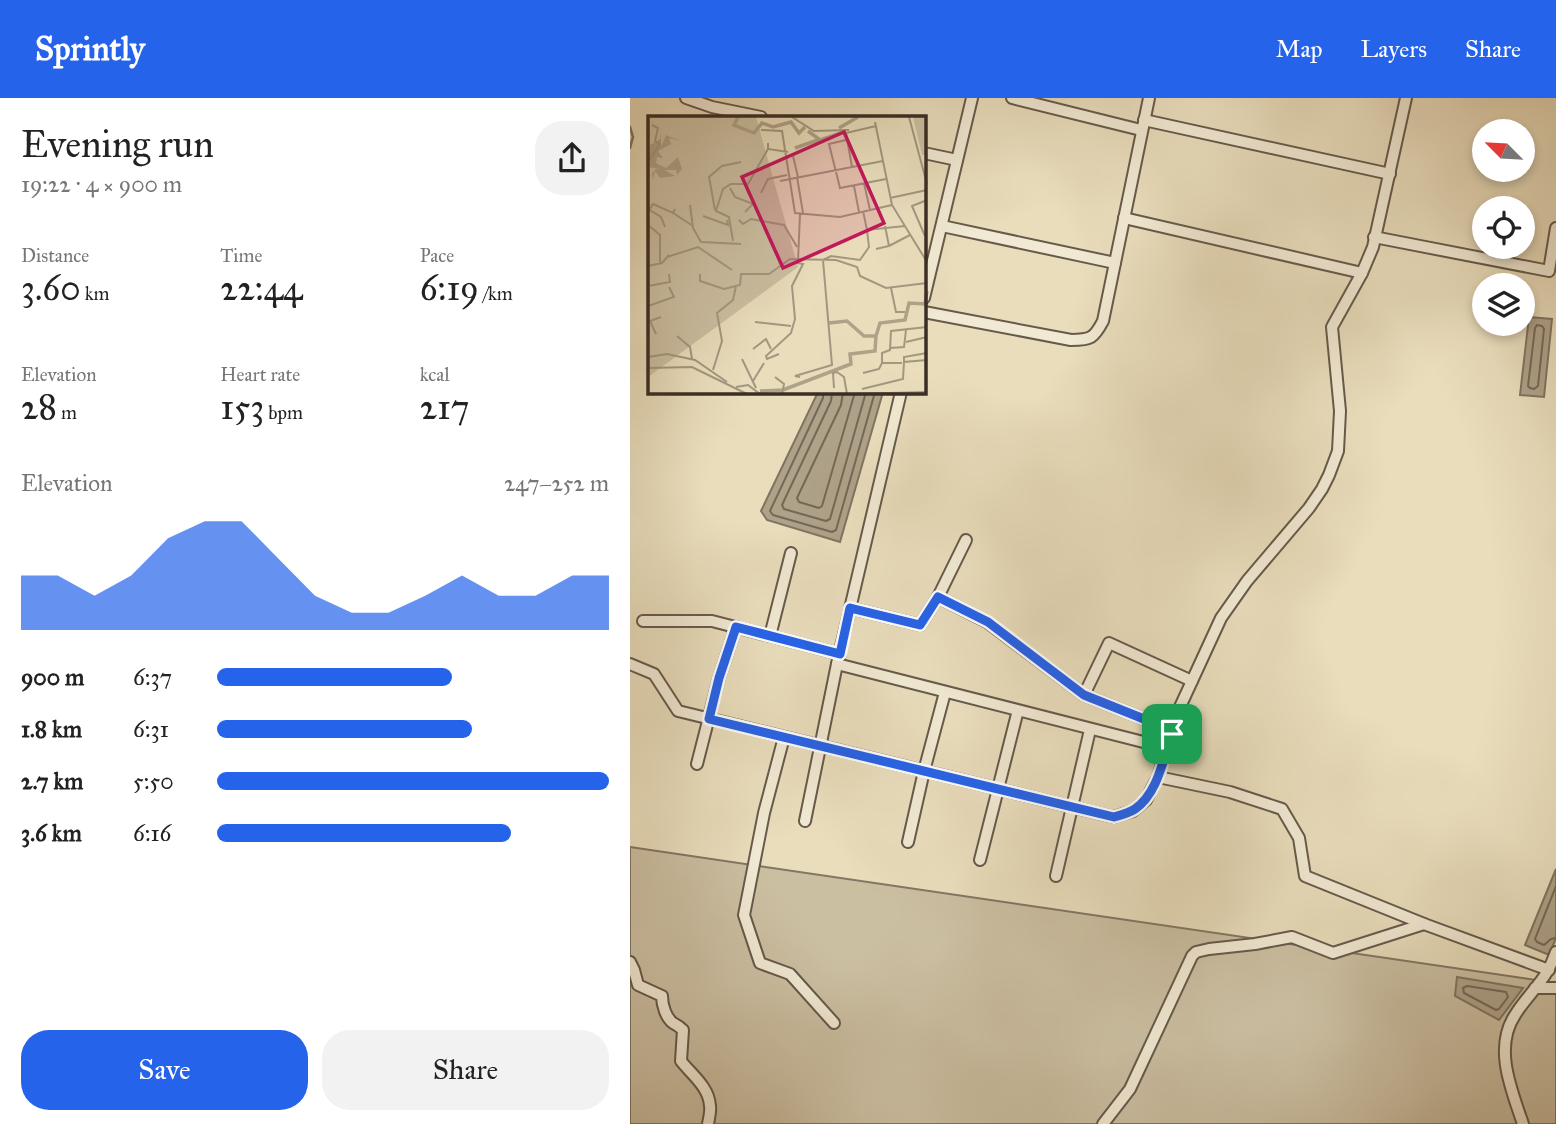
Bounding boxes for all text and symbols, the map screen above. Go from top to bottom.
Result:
text: Sprintly [35,29,145,69]
text: Map [1276,34,1323,64]
text: Layers [1361,34,1427,64]
text: Share [1465,34,1521,64]
inset map [648,116,926,394]
north arrow [1472,119,1535,182]
map controls [1472,119,1535,336]
text: Evening run [21,121,214,167]
button: share [535,121,609,195]
text: 19:22 · 4 × 900 m [21,170,182,198]
button: locate [1472,196,1535,259]
text: Distance [21,244,89,267]
text: Time [220,244,262,267]
text: Pace [420,244,454,267]
text: 3.60 [21,267,81,310]
text: 22:44 [220,267,303,310]
text: 6:19 [420,267,479,310]
button: layers [1472,273,1535,336]
text: km [81,282,109,305]
text: /km [479,282,513,305]
text: Elevation [21,363,96,386]
text: Heart rate [220,363,300,386]
text: kcal [420,363,450,386]
text: 28 [21,386,57,429]
text: 153 [220,386,264,429]
text: 217 [420,386,469,429]
text: m [57,401,77,424]
text: bpm [264,401,303,424]
text: Elevation [21,469,112,497]
text: 247–252 m [504,469,609,497]
text: 900 m [21,663,84,691]
text: 6:37 [133,663,172,691]
pin [1142,704,1202,764]
text: 1.8 km [21,715,82,743]
text: 6:31 [133,715,169,743]
icon: arrive [1153,715,1191,753]
text: 2.7 km [21,767,83,795]
text: 5:50 [133,767,174,795]
text: 3.6 km [21,819,82,847]
text: 6:16 [133,819,171,847]
button: Save [21,1030,308,1110]
button: Share [322,1030,609,1110]

